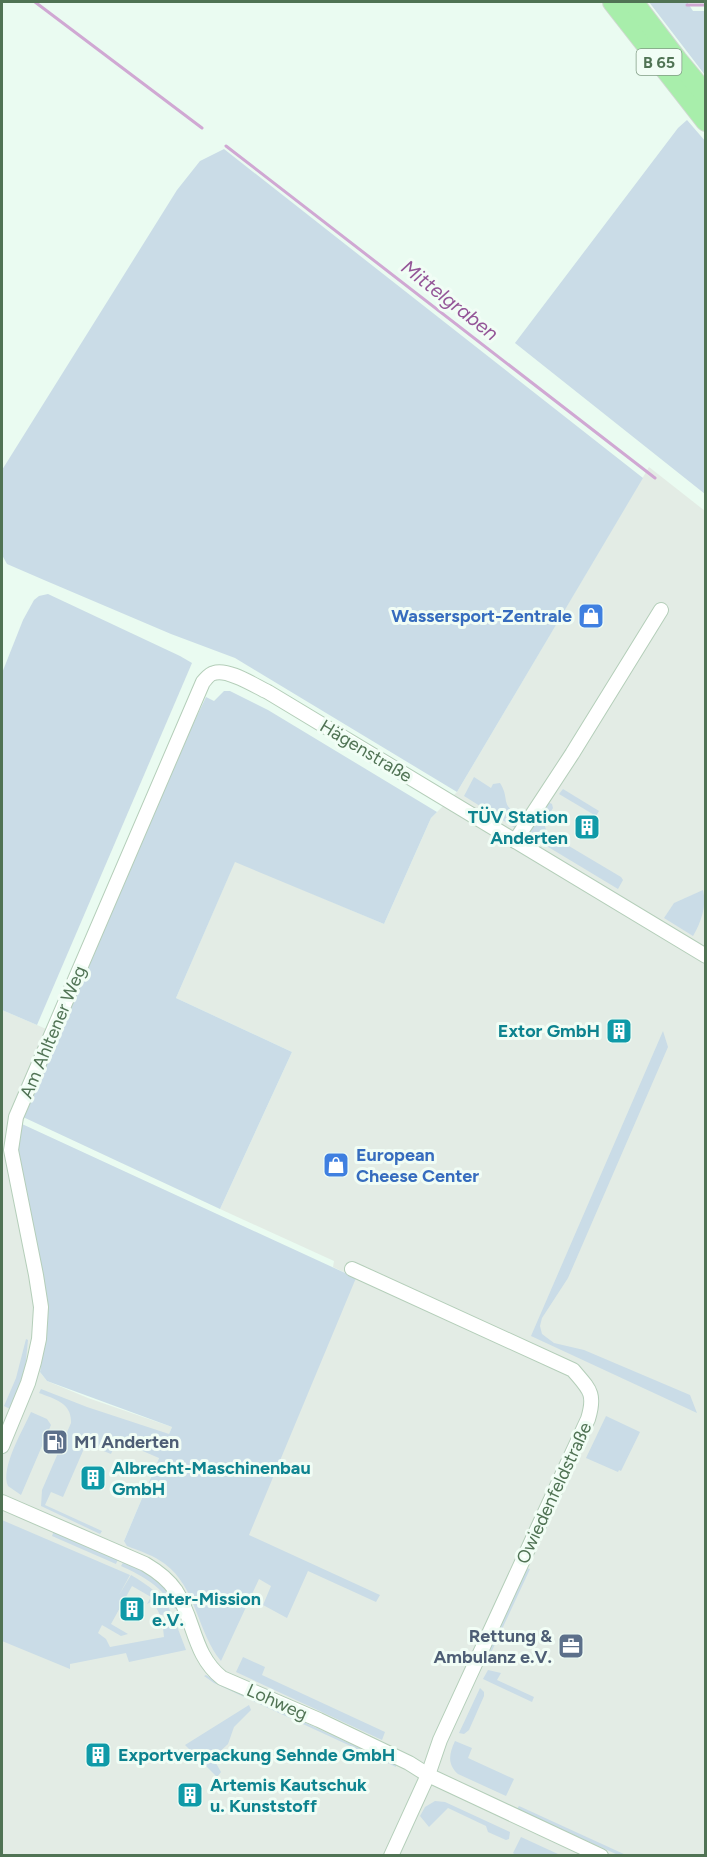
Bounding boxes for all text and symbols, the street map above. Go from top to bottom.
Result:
road number: B 65 [636,49,682,75]
water label: Mittelgraben [397,255,503,345]
shop icon: Wassersport-Zentrale [576,601,606,631]
place label: Wassersport-Zentrale [391,605,572,627]
street label: Hägenstraße [316,715,416,787]
place label: TÜV Station Anderten [468,806,568,849]
building icon: TÜV Station Anderten [572,812,602,842]
street label: Am Ahltener Weg [15,962,91,1102]
building icon: Extor GmbH [604,1016,634,1046]
place label: Extor GmbH [498,1020,600,1042]
place label: European Cheese Center [356,1144,479,1187]
shop icon: European Cheese Center [321,1150,351,1180]
street label: Owiedenfeldstraße [512,1418,597,1567]
fuel station icon: M1 Anderten [40,1427,70,1457]
place label: M1 Anderten [74,1431,179,1453]
place label: Albrecht-Maschinenbau GmbH [112,1457,311,1500]
building icon: Albrecht-Maschinenbau GmbH [78,1463,108,1493]
place label: Inter-Mission e.V. [152,1588,261,1631]
building icon: Inter-Mission e.V. [117,1594,147,1624]
place label: Rettung & Ambulanz e.V. [433,1625,552,1668]
office icon: Rettung & Ambulanz e.V. [556,1631,586,1661]
street label: Lohweg [243,1679,311,1725]
building icon: Exportverpackung Sehnde GmbH [83,1740,113,1770]
place label: Exportverpackung Sehnde GmbH [118,1744,395,1766]
place label: Artemis Kautschuk u. Kunststoff [210,1774,367,1817]
building icon: Artemis Kautschuk u. Kunststoff [175,1780,205,1810]

